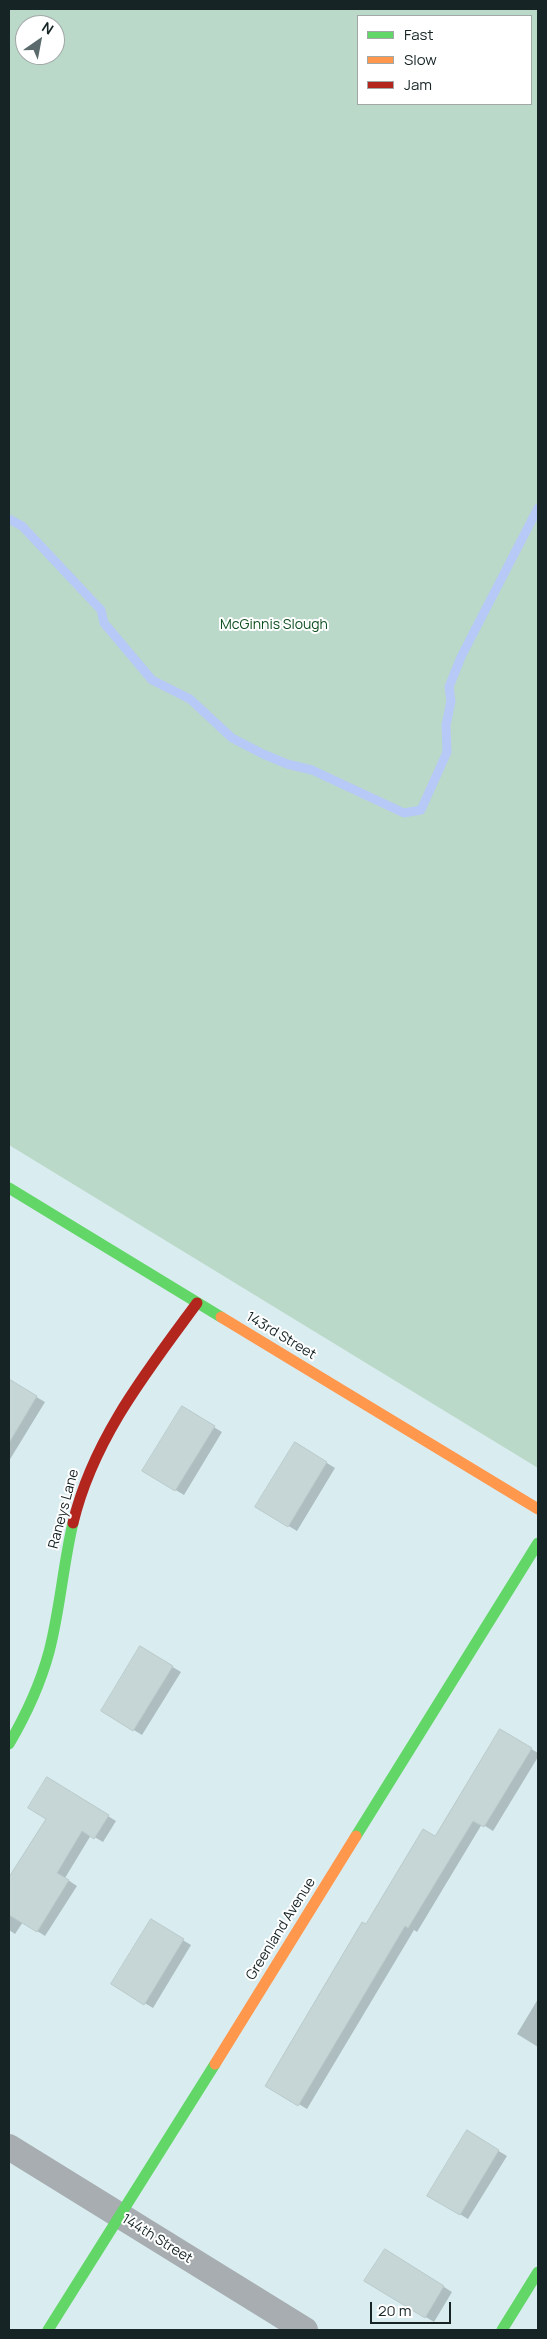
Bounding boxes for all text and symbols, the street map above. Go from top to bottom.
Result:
north arrow [15,15,65,65]
legend [357,15,532,105]
text: N [39,17,57,39]
text: Fast [404,24,433,45]
text: Slow [404,49,437,70]
text: Jam [404,74,432,95]
park label: McGinnis Slough [220,617,328,633]
street label: 143rd Street [243,1309,319,1363]
street label: Raneys Lane [45,1467,83,1551]
street label: Greenland Avenue [243,1875,319,1983]
street label: 144th Street [119,2211,195,2267]
scale bar [372,2292,453,2324]
text: 20 m [378,2300,411,2321]

